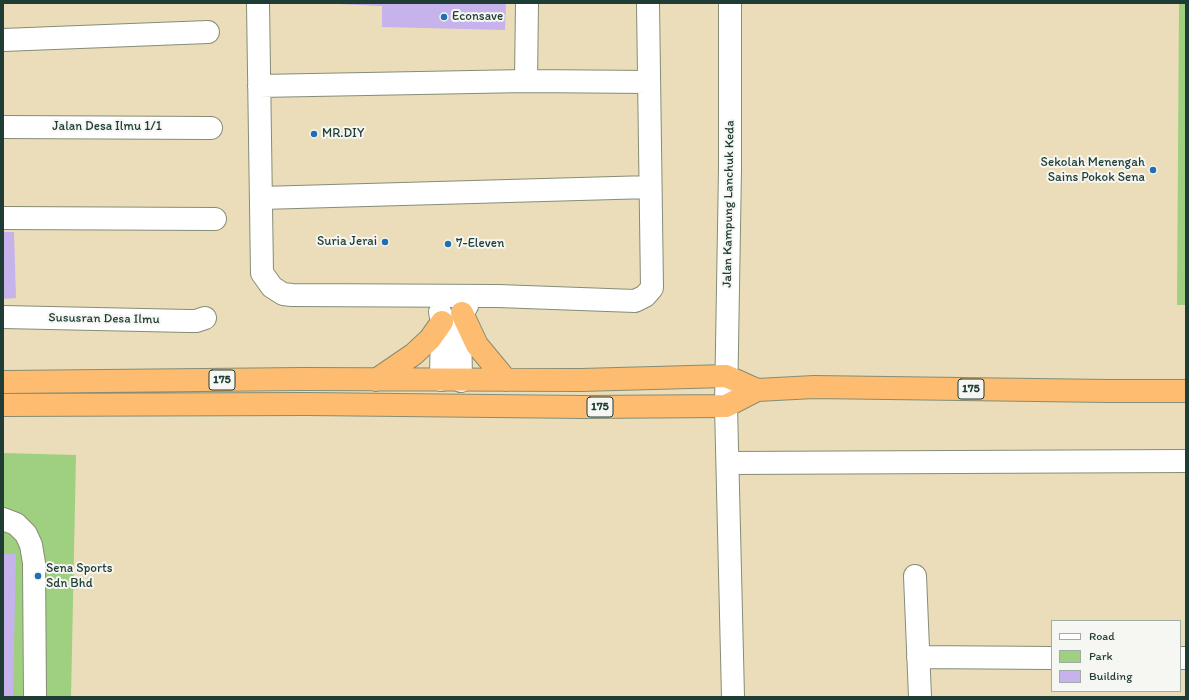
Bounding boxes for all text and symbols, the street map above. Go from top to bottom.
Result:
place label: Econsave [452,9,503,25]
marker: Econsave [439,12,449,22]
street label: Jalan Desa Ilmu 1/1 [52,119,162,135]
street label: Jalan Kampung Lanchuk Keda [720,120,738,288]
place label: MR.DIY [322,126,364,142]
marker: MR.DIY [309,129,319,139]
place label: Sekolah Menengah Sains Pokok Sena [1041,155,1145,186]
marker: Sekolah Menengah Sains Pokok Sena [1148,165,1158,175]
place label: Suria Jerai [317,234,377,250]
place label: 7-Eleven [456,236,504,252]
marker: Suria Jerai [380,237,390,247]
marker: 7-Eleven [443,239,453,249]
street label: Sususran Desa Ilmu [48,310,160,328]
road number: 175 [209,370,235,390]
road number: 175 [958,379,984,399]
road number: 175 [587,397,613,417]
place label: Sena Sports Sdn Bhd [46,561,113,592]
marker: Sena Sports Sdn Bhd [33,571,43,581]
legend [1051,620,1181,692]
text: Road [1089,629,1115,643]
text: Park [1089,649,1113,663]
text: Building [1089,669,1132,683]

